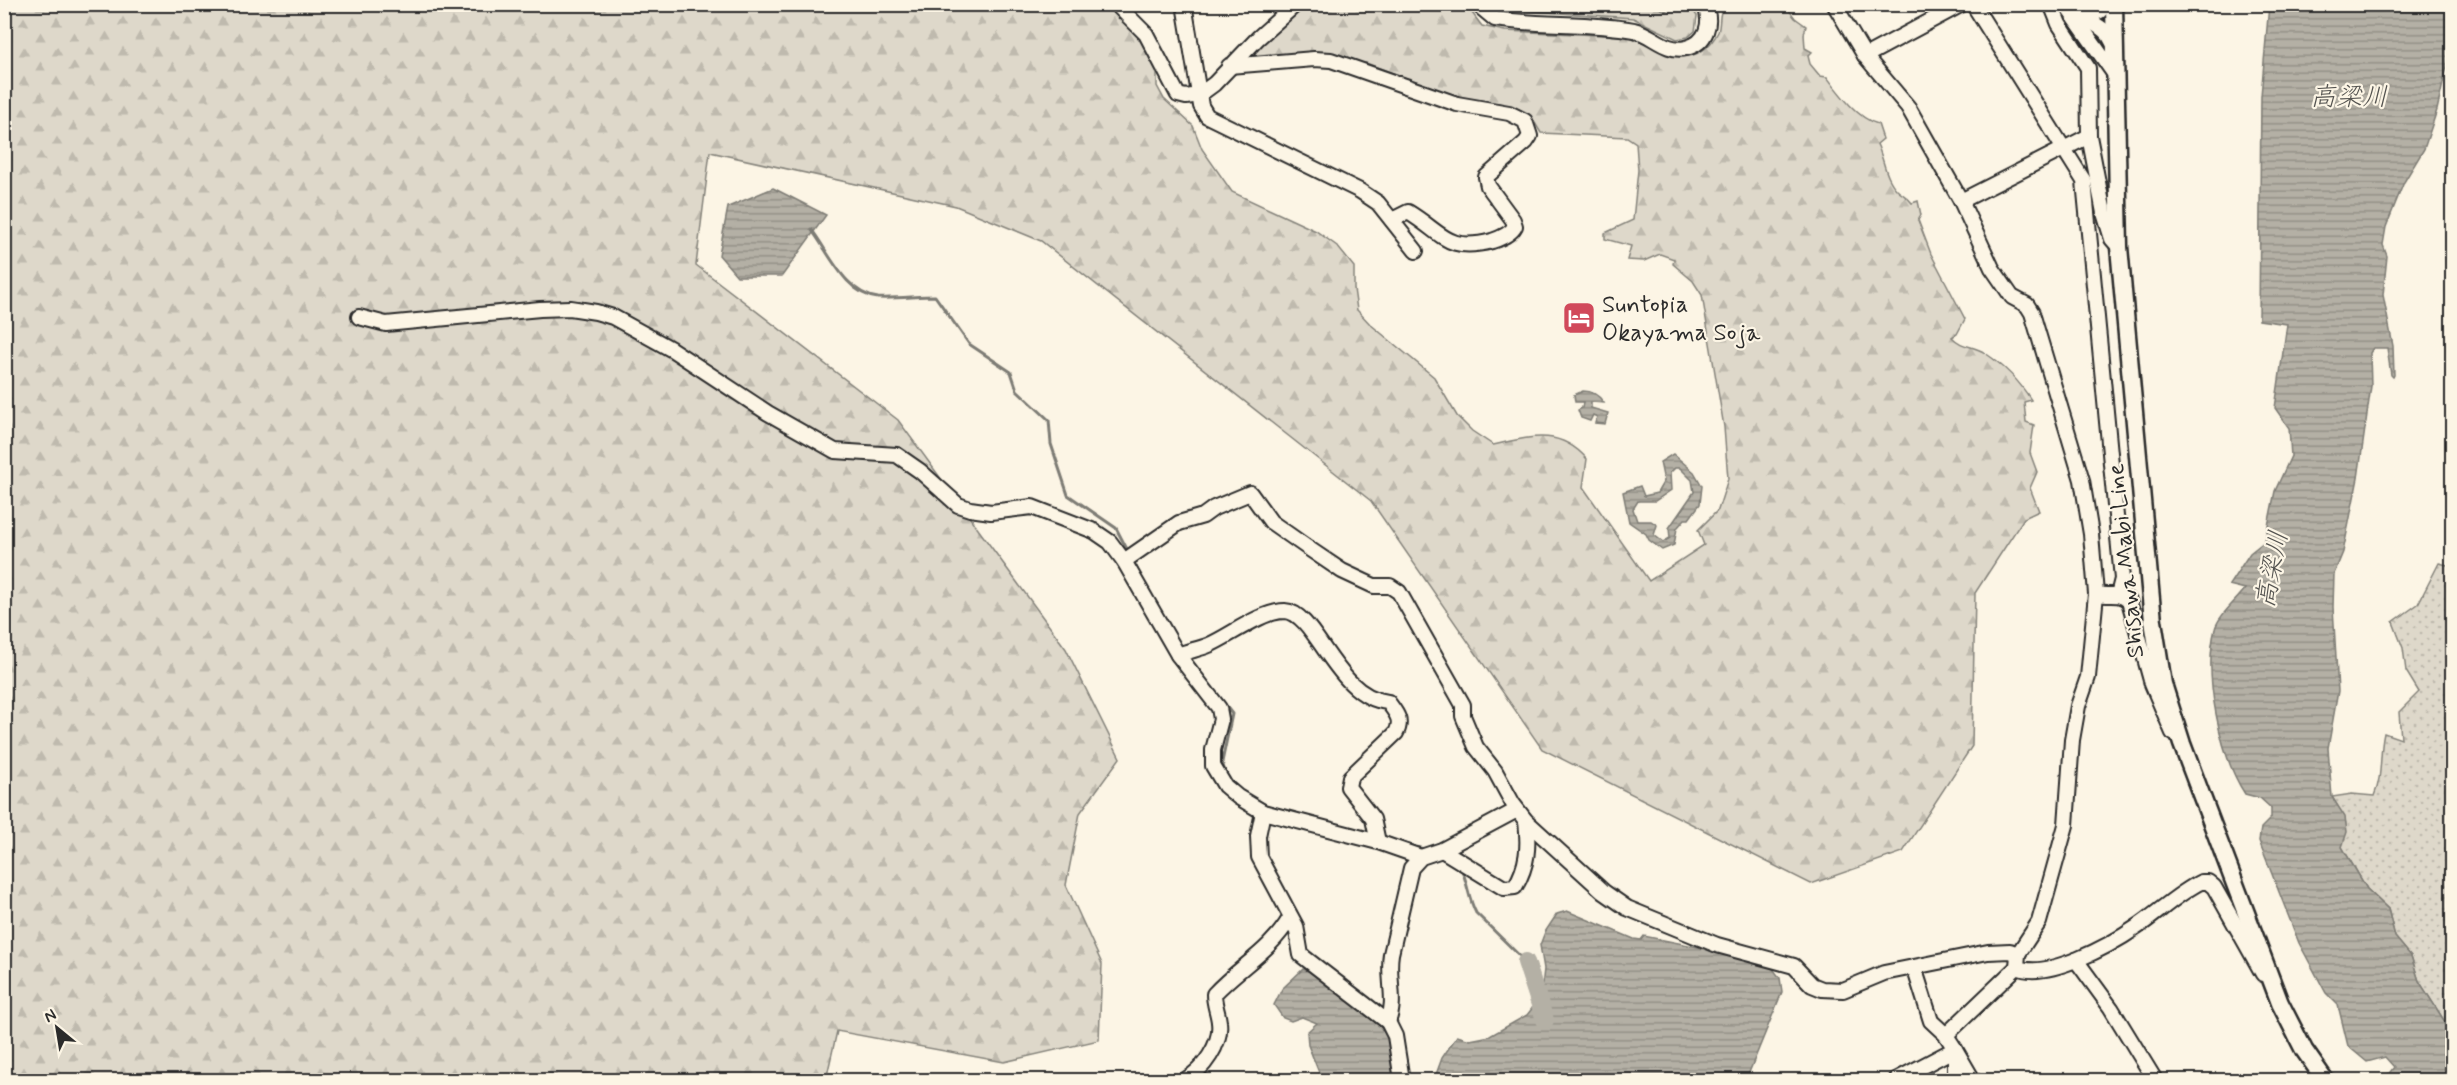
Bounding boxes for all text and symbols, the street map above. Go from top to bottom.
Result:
water label: 高梁川 [2310,81,2388,115]
place label: Suntopia Okayama Soja [1602,290,1761,349]
hotel icon: Suntopia Okayama Soja [1561,300,1597,336]
street label: Shisawa Mabi Line [2101,462,2152,660]
water label: 高梁川 [2249,528,2297,611]
north arrow [27,998,87,1058]
text: N [40,1005,60,1028]

